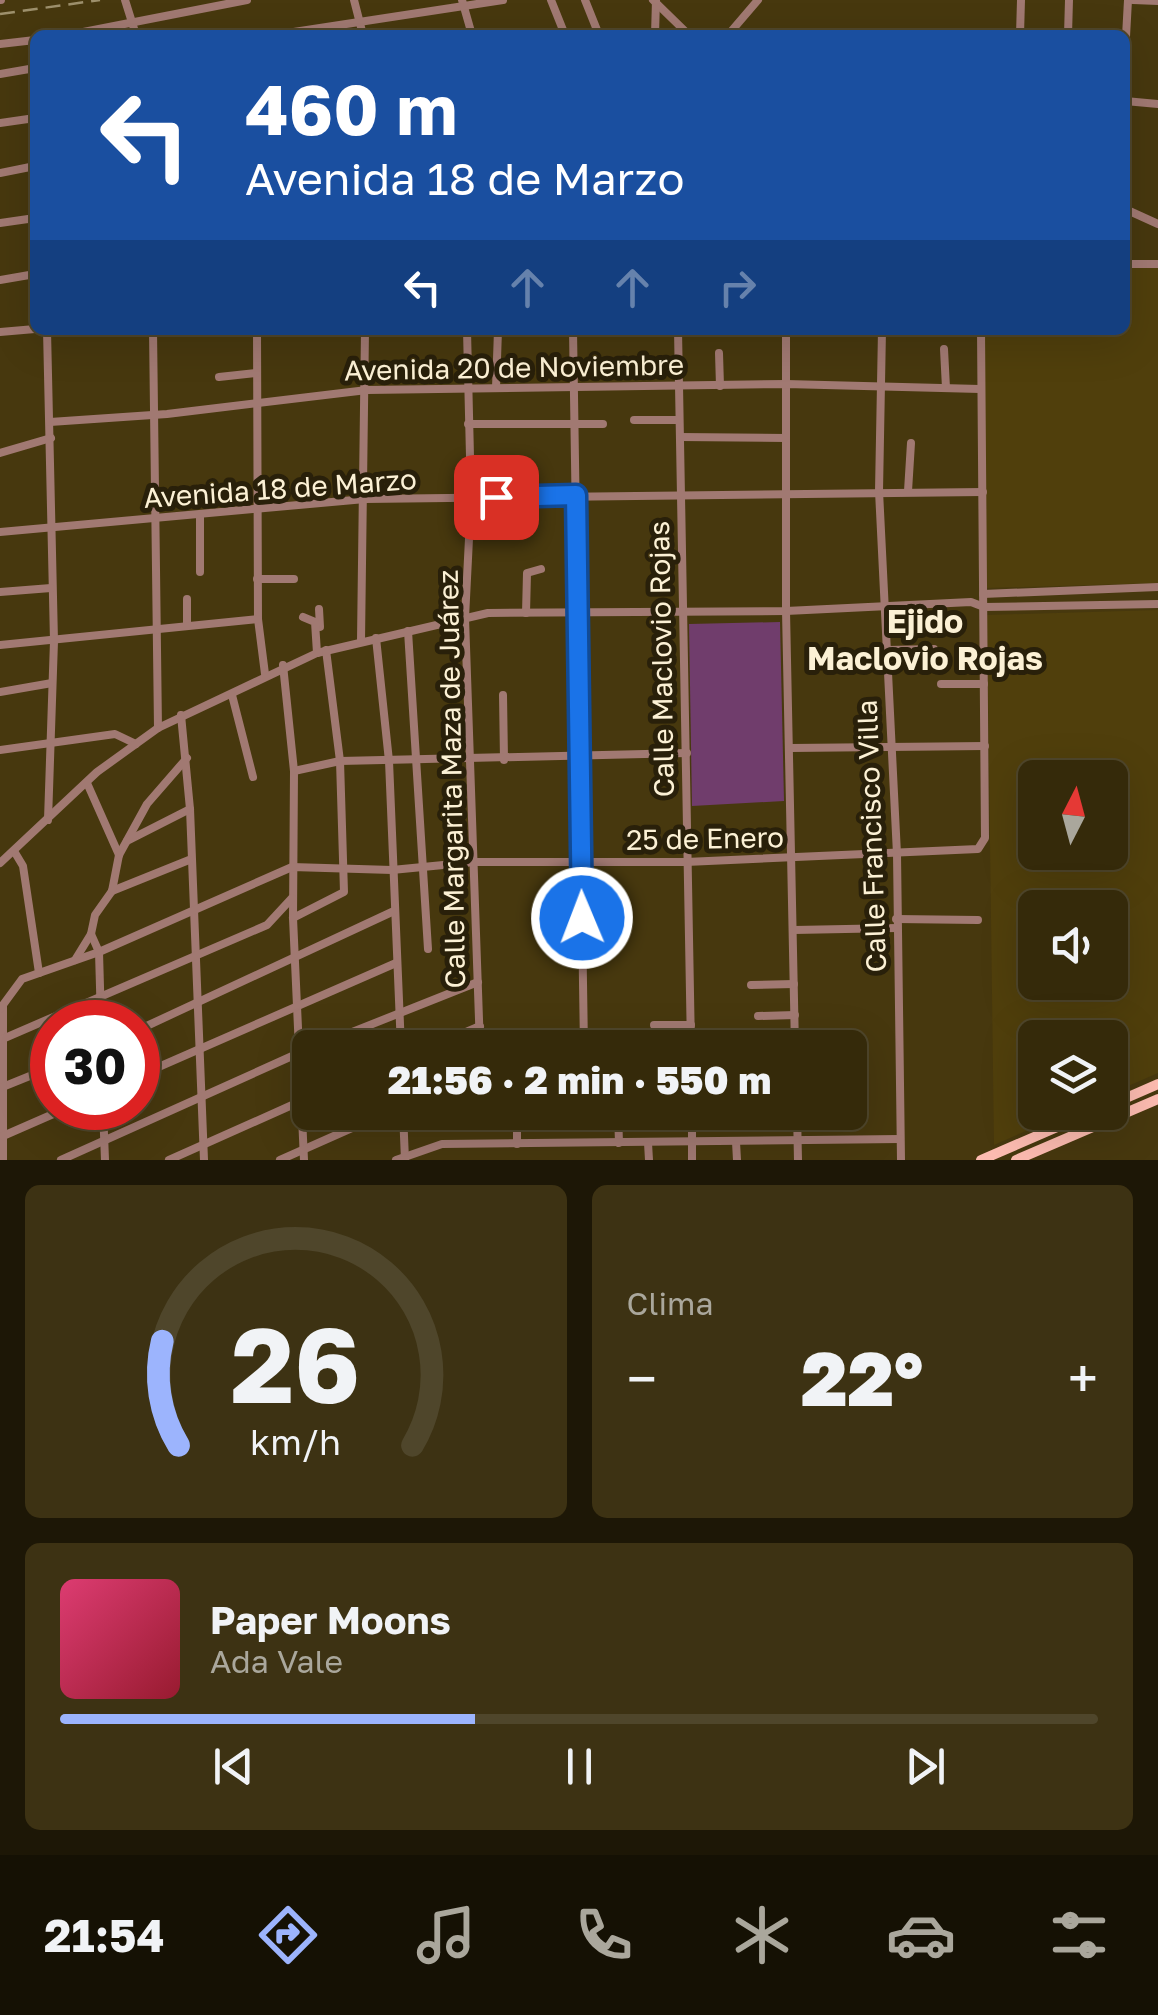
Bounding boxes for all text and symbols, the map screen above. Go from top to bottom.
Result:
text: 460 m [245,66,457,150]
icon: left [80,70,210,200]
text: Avenida 18 de Marzo [245,151,685,205]
icon: left [395,260,450,315]
icon: ahead [500,260,555,315]
icon: ahead [605,260,660,315]
icon: right [710,260,765,315]
street label: Avenida 20 de Noviembre [344,348,684,386]
pin [454,455,539,540]
street label: Avenida 18 de Marzo [142,462,418,514]
icon: arrive [469,470,524,525]
street label: Calle Maclovio Rojas [642,520,680,798]
street label: Calle Margarita Maza de Juárez [431,569,471,989]
district label: Ejido Maclovio Rojas [807,602,1043,677]
street label: Calle Francisco Villa [850,699,892,973]
north arrow [1018,760,1128,870]
map controls [1018,760,1128,1130]
street label: 25 de Enero [626,820,784,856]
position arrow [530,866,634,970]
button: sound [1018,890,1128,1000]
speed limit sign: 30 [30,1000,160,1130]
button: layers [1018,1020,1128,1130]
text: 21:56 · 2 min · 550 m [388,1057,771,1102]
text: Clima [627,1284,713,1322]
text: 26 [231,1301,360,1426]
text: 22° [801,1332,923,1423]
text: − [627,1345,657,1411]
text: + [1068,1345,1098,1411]
text: km/h [250,1420,341,1463]
text: Paper Moons [210,1597,451,1642]
text: Ada Vale [210,1642,343,1680]
icon: previous [206,1739,261,1794]
icon: pause [552,1739,607,1794]
icon: next [898,1739,953,1794]
icon: directions [253,1900,323,1970]
icon: music [411,1900,481,1970]
icon: phone [569,1900,639,1970]
icon: climate [727,1900,797,1970]
icon: car [886,1900,956,1970]
icon: filters [1044,1900,1114,1970]
text: 21:54 [44,1908,165,1962]

